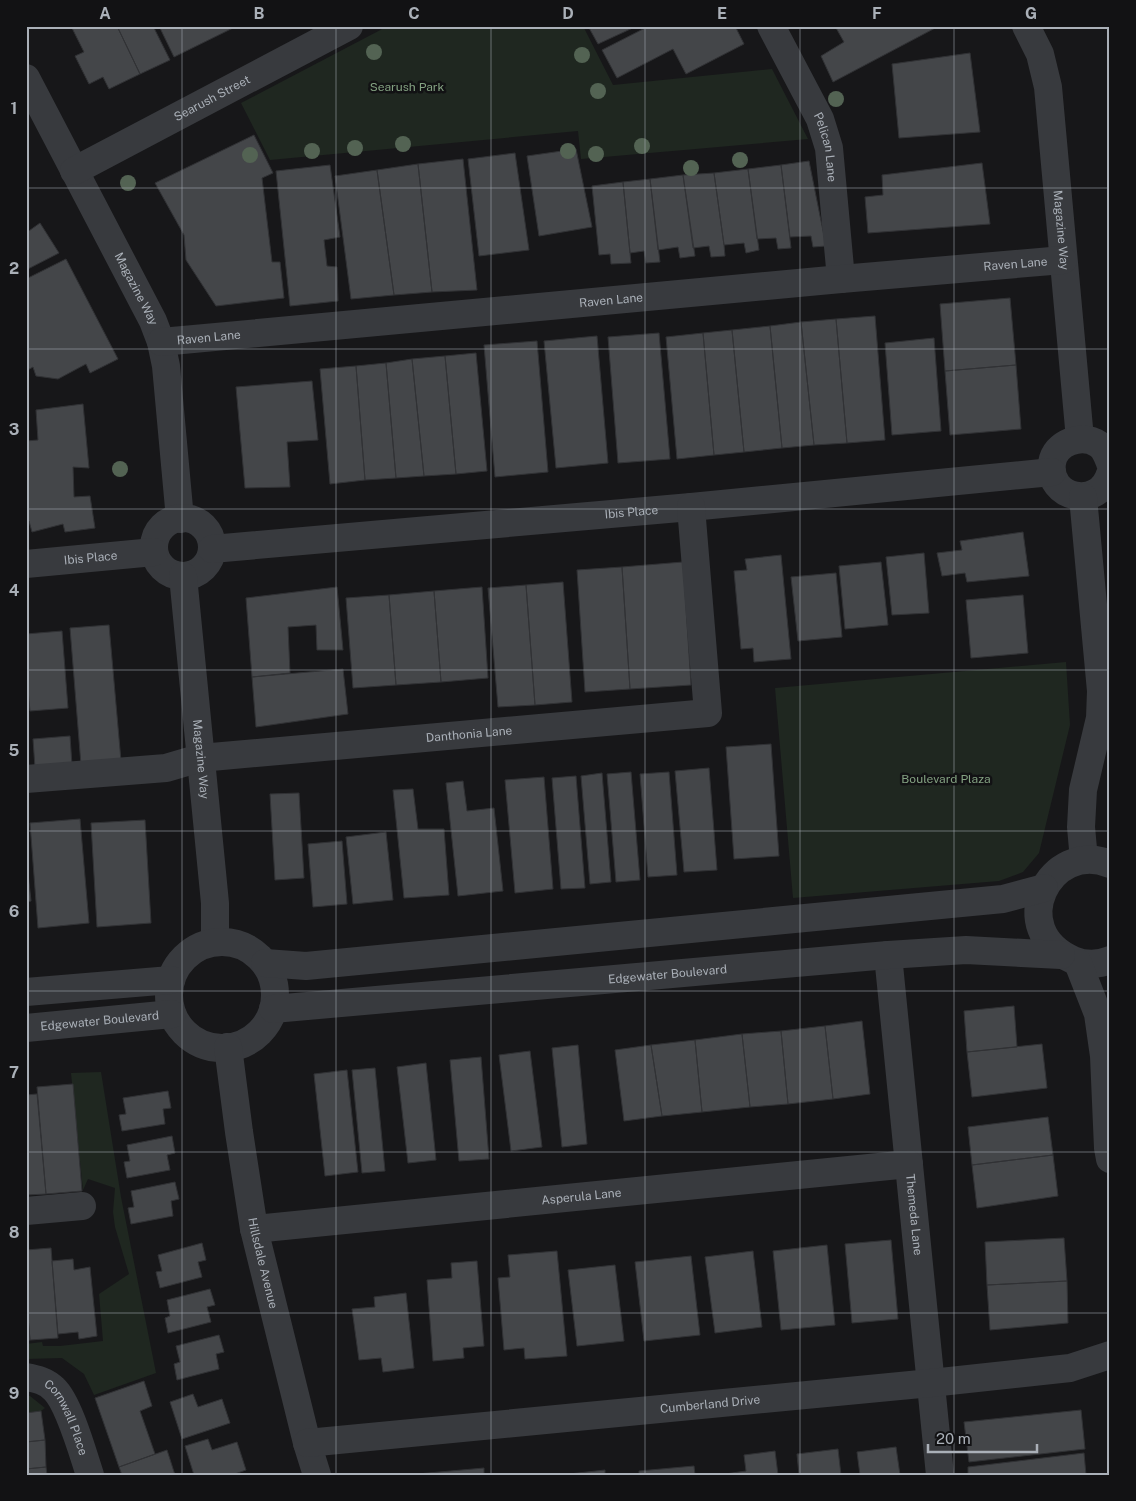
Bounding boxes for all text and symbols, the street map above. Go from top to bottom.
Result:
text: A [99,4,111,23]
text: B [254,4,265,23]
text: C [408,4,420,23]
text: D [562,4,574,23]
text: E [717,4,727,23]
text: F [872,4,882,23]
text: G [1025,4,1037,23]
street label: Searush Street [172,72,253,124]
park label: Searush Park [370,80,445,94]
text: 1 [11,99,17,118]
street label: Pelican Lane [811,110,839,183]
street label: Magazine Way [1050,190,1072,271]
street label: Magazine Way [111,250,161,328]
street label: Raven Lane [983,254,1048,274]
text: 2 [9,259,19,278]
street label: Raven Lane [578,290,644,310]
street label: Raven Lane [176,328,242,348]
text: 3 [9,420,19,439]
street label: Ibis Place [604,503,659,522]
street label: Ibis Place [63,548,118,567]
text: 4 [9,581,20,600]
street label: Magazine Way [190,719,212,800]
street label: Danthonia Lane [425,723,513,745]
text: 5 [9,741,20,760]
park label: Boulevard Plaza [901,772,991,786]
text: 6 [9,902,19,921]
street label: Edgewater Boulevard [607,962,728,987]
street label: Edgewater Boulevard [40,1008,160,1034]
text: 7 [9,1063,19,1082]
street label: Themeda Lane [903,1173,925,1256]
street label: Asperula Lane [541,1186,622,1207]
street label: Hillsdale Avenue [245,1217,281,1310]
text: 8 [9,1223,20,1242]
street label: Cornwall Place [42,1377,90,1457]
text: 9 [9,1384,19,1403]
street label: Cumberland Drive [659,1392,761,1416]
scale bar [928,1421,1037,1453]
text: 20 m [936,1430,971,1447]

